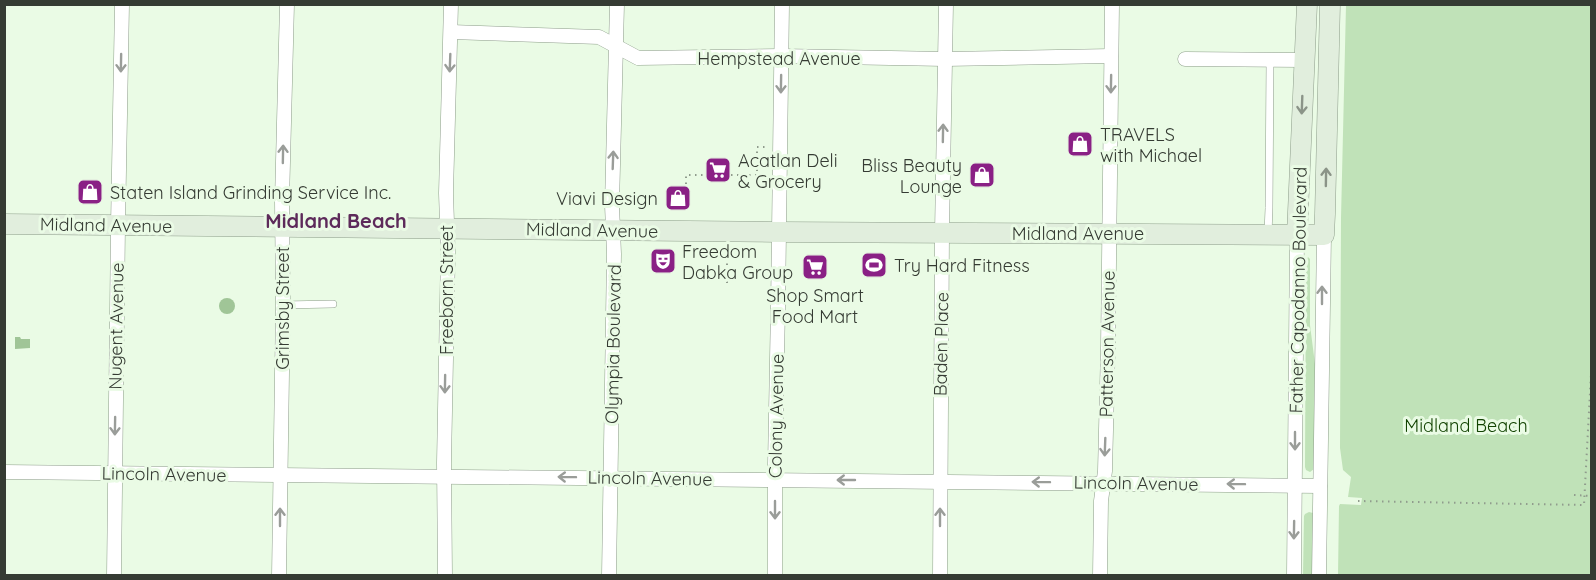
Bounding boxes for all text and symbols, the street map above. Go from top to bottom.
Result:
street label: Hempstead Avenue [697,47,861,70]
one-way arrow [115,52,126,72]
one-way arrow [444,52,456,72]
one-way arrow [775,73,786,93]
one-way arrow [1105,73,1117,93]
one-way arrow [1297,94,1308,114]
place label: TRAVELS with Michael [1100,123,1202,167]
one-way arrow [938,124,949,144]
shop icon: TRAVELS with Michael [1065,129,1095,159]
one-way arrow [278,145,289,165]
place label: Acatlan Deli & Grocery [738,149,838,193]
one-way arrow [608,151,619,171]
place label: Bliss Beauty Lounge [861,154,962,198]
supermarket icon: Acatlan Deli & Grocery [703,155,733,185]
shop icon: Bliss Beauty Lounge [967,160,997,190]
street label: Father Capodanno Boulevard [1284,167,1312,413]
one-way arrow [1321,167,1332,187]
shop icon: Staten Island Grinding Service Inc. [75,177,105,207]
place label: Staten Island Grinding Service Inc. [110,181,391,204]
shop icon: Viavi Design [663,183,693,213]
place label: Viavi Design [556,187,658,210]
district label: Midland Beach [265,208,407,233]
street label: Midland Avenue [40,212,172,238]
street label: Midland Avenue [526,217,658,243]
street label: Midland Avenue [1012,222,1144,245]
street label: Freeborn Street [435,225,458,355]
place label: Freedom Dabka Group [682,240,793,284]
street label: Grimsby Street [271,246,294,370]
theatre icon: Freedom Dabka Group [648,246,678,276]
sports icon: Try Hard Fitness [859,250,889,280]
supermarket icon: Shop Smart Food Mart [800,252,830,282]
place label: Try Hard Fitness [894,254,1030,277]
street label: Nugent Avenue [103,262,129,390]
street label: Olympia Boulevard [600,264,626,424]
street label: Patterson Avenue [1094,270,1120,418]
place label: Shop Smart Food Mart [766,284,864,328]
one-way arrow [1316,285,1328,305]
street label: Baden Place [929,292,953,396]
street label: Colony Avenue [763,354,789,478]
one-way arrow [440,373,451,393]
park label: Midland Beach [1404,414,1528,437]
one-way arrow [109,415,121,435]
one-way arrow [1289,430,1301,450]
one-way arrow [1100,436,1111,456]
street label: Lincoln Avenue [101,461,227,487]
street label: Lincoln Avenue [587,465,713,491]
street label: Lincoln Avenue [1073,470,1199,496]
one-way arrow [558,471,578,483]
one-way arrow [837,475,857,486]
one-way arrow [1032,476,1052,488]
one-way arrow [1227,478,1247,490]
one-way arrow [769,499,781,519]
one-way arrow [274,508,286,528]
one-way arrow [934,508,946,528]
one-way arrow [1288,520,1300,540]

